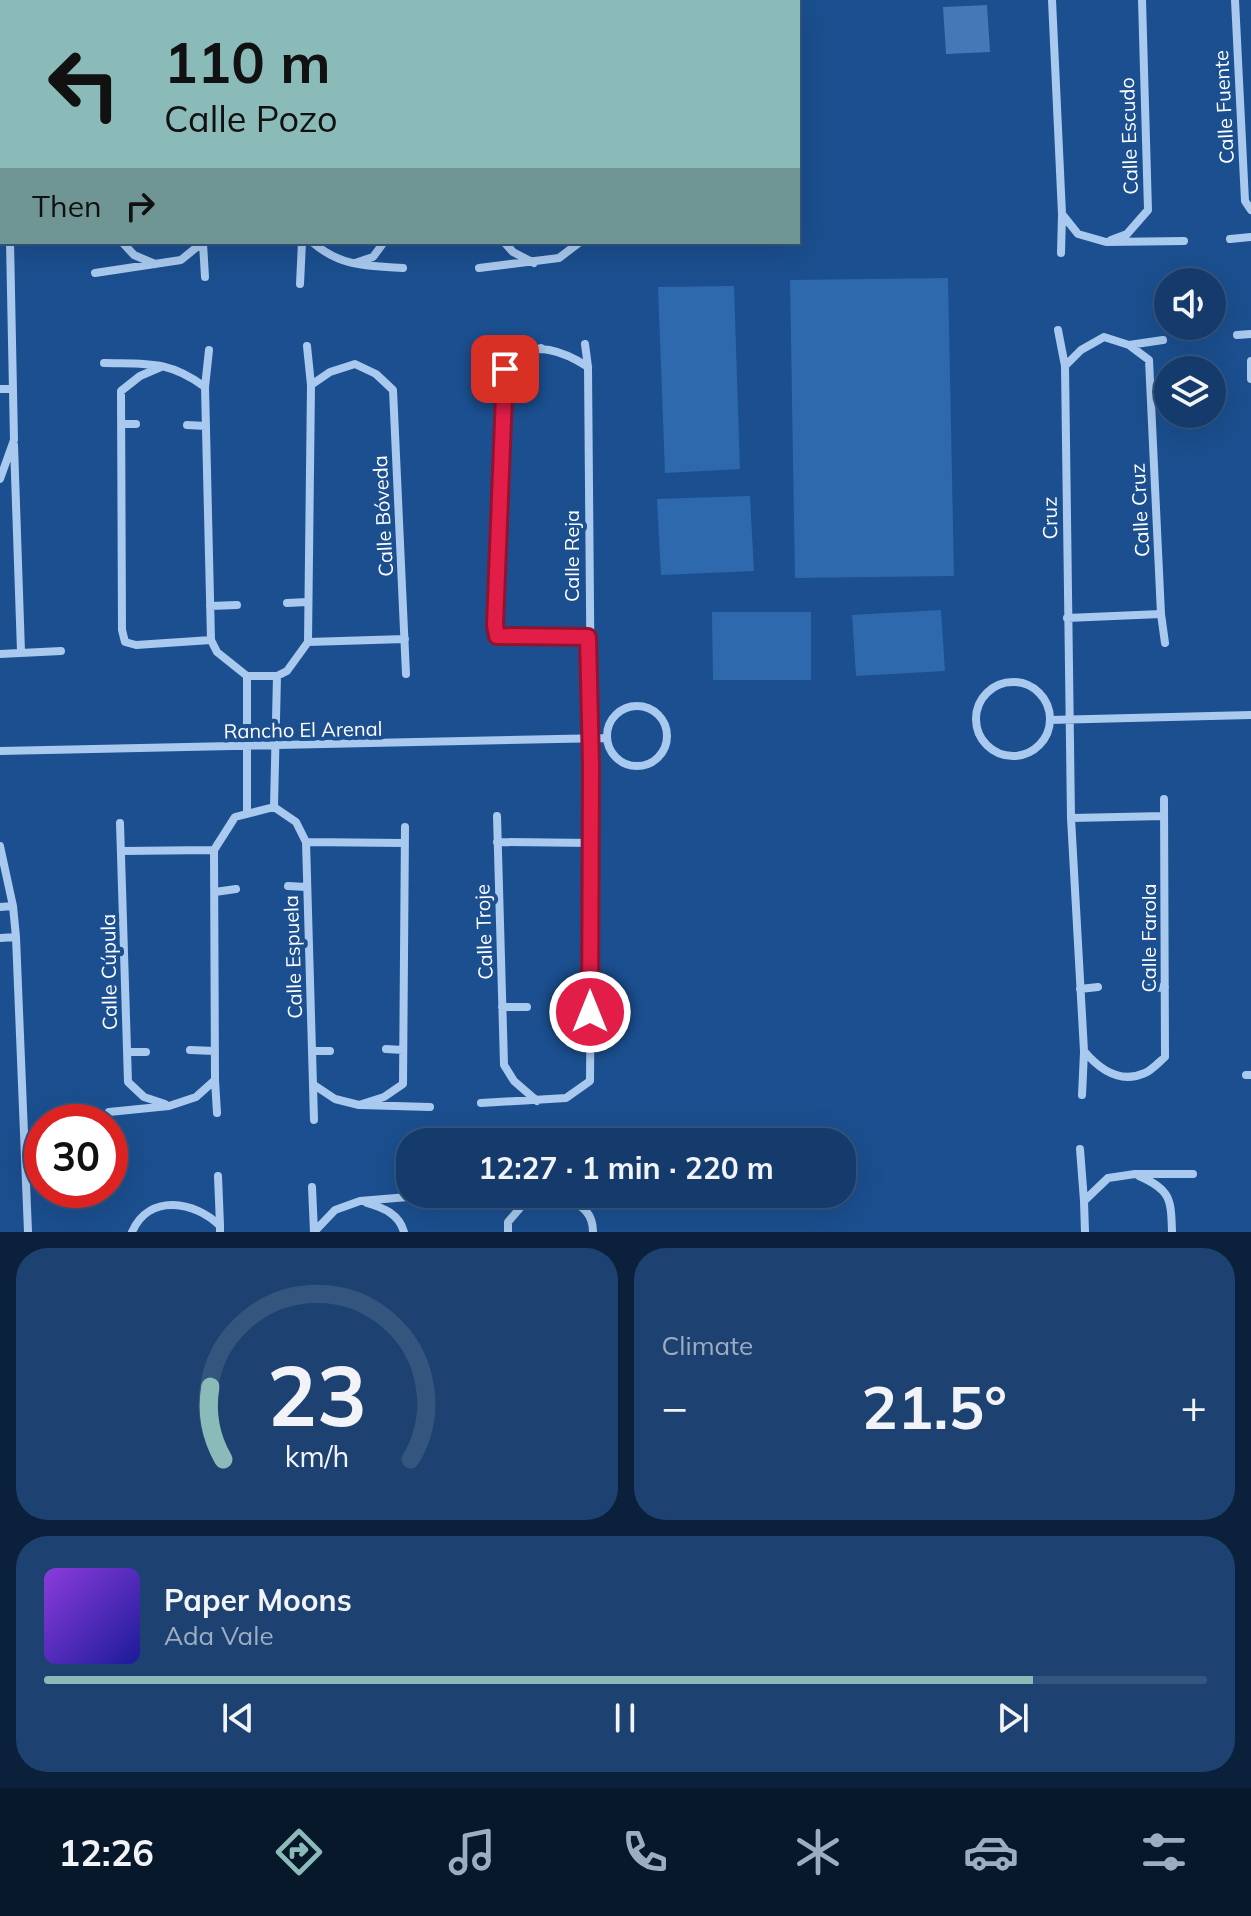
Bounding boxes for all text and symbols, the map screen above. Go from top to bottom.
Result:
text: 110 m [164,27,331,97]
icon: left [32,32,136,136]
street label: Calle Fuente [1208,49,1239,165]
street label: Calle Escudo [1114,77,1143,195]
text: Calle Pozo [164,96,338,141]
icon: right [118,184,162,228]
text: Then [32,187,102,225]
map controls [1154,268,1226,428]
button: sound [1154,268,1226,340]
pin [471,335,539,403]
icon: arrive [483,347,527,391]
button: layers [1154,356,1226,428]
street label: Calle Bóveda [367,455,398,577]
street label: Calle Cruz [1125,463,1154,558]
street label: Cruz [1037,496,1062,540]
street label: Calle Reja [559,510,584,602]
street label: Rancho El Arenal [223,716,383,743]
street label: Calle Farola [1136,883,1161,993]
street label: Calle Troje [469,884,498,980]
street label: Calle Espuela [278,895,307,1019]
street label: Calle Cúpula [95,914,122,1030]
position arrow [548,970,632,1054]
speed limit sign: 30 [24,1104,128,1208]
text: 12:27 · 1 min · 220 m [478,1149,774,1187]
text: Climate [662,1329,753,1362]
text: 23 [267,1342,367,1447]
text: 21.5° [861,1369,1007,1444]
text: − [662,1379,688,1434]
text: + [1181,1379,1207,1434]
text: km/h [284,1438,349,1474]
text: Paper Moons [164,1581,352,1619]
text: Ada Vale [164,1619,274,1652]
icon: previous [216,1696,260,1740]
icon: pause [603,1696,647,1740]
icon: next [991,1696,1035,1740]
icon: directions [271,1824,327,1880]
icon: music [444,1824,500,1880]
icon: phone [617,1824,673,1880]
icon: climate [790,1824,846,1880]
icon: car [963,1824,1019,1880]
icon: filters [1136,1824,1192,1880]
text: 12:26 [59,1830,154,1875]

